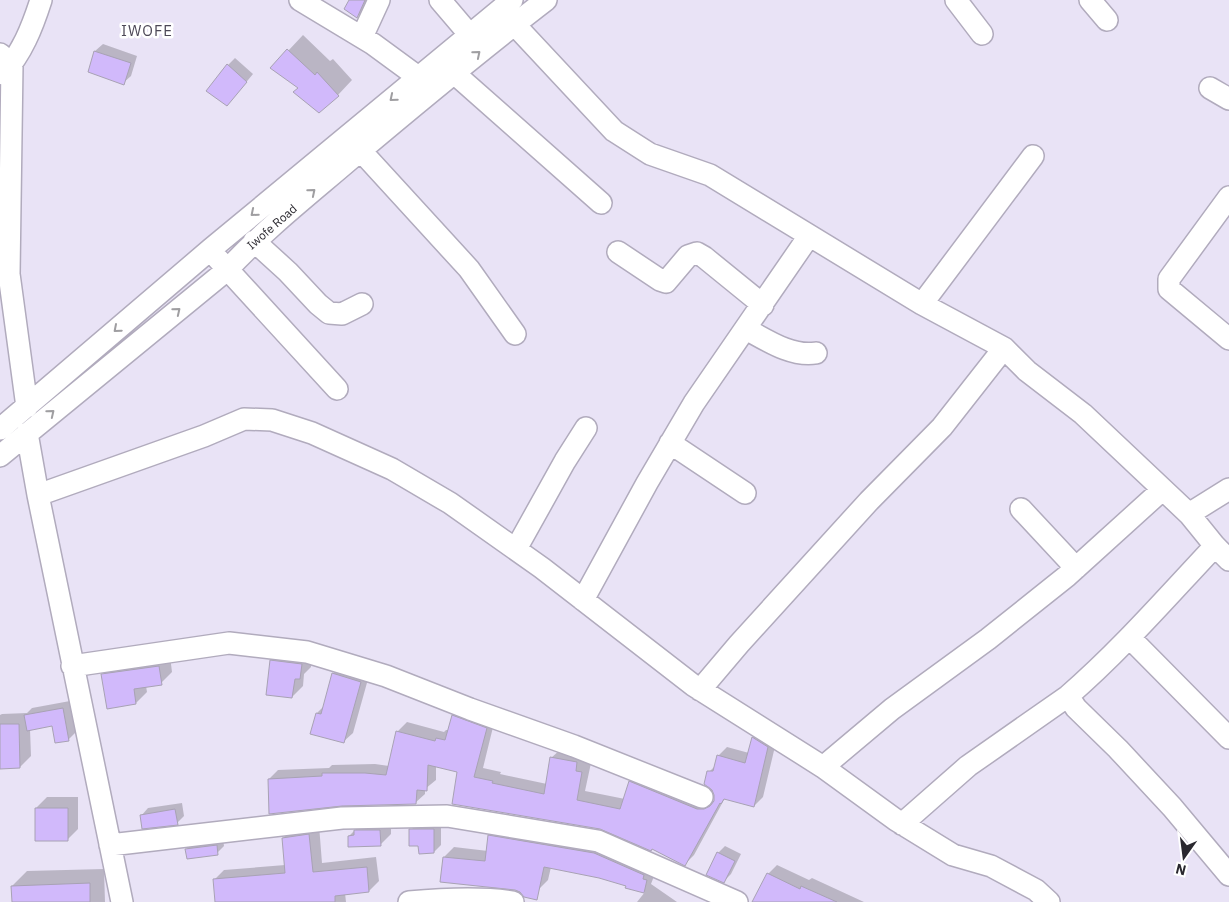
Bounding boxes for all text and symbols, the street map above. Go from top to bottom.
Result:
district label: IWOFE [121,21,173,40]
one-way arrow [471,52,480,60]
one-way arrow [390,92,399,100]
one-way arrow [306,189,315,198]
street label: Iwofe Road [244,201,300,252]
one-way arrow [251,207,260,216]
one-way arrow [171,308,180,316]
one-way arrow [114,324,123,333]
one-way arrow [45,411,54,419]
north arrow [1159,832,1209,882]
text: N [1174,860,1188,880]

